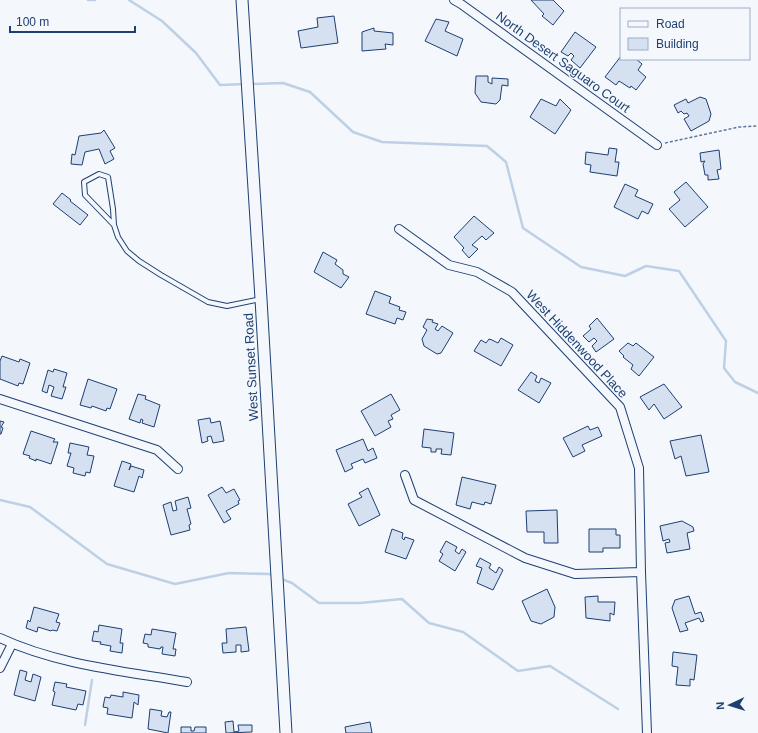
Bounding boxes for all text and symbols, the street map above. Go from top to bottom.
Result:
scale bar [10,8,135,34]
street label: North Desert Saguaro Court [493,8,633,116]
legend [620,8,750,60]
text: 100 m [16,15,49,29]
text: Road [656,17,685,31]
text: Building [656,37,699,51]
street label: West Hiddenwood Place [523,287,631,401]
street label: West Sunset Road [241,313,261,421]
north arrow [710,685,750,725]
text: N [714,701,726,710]

